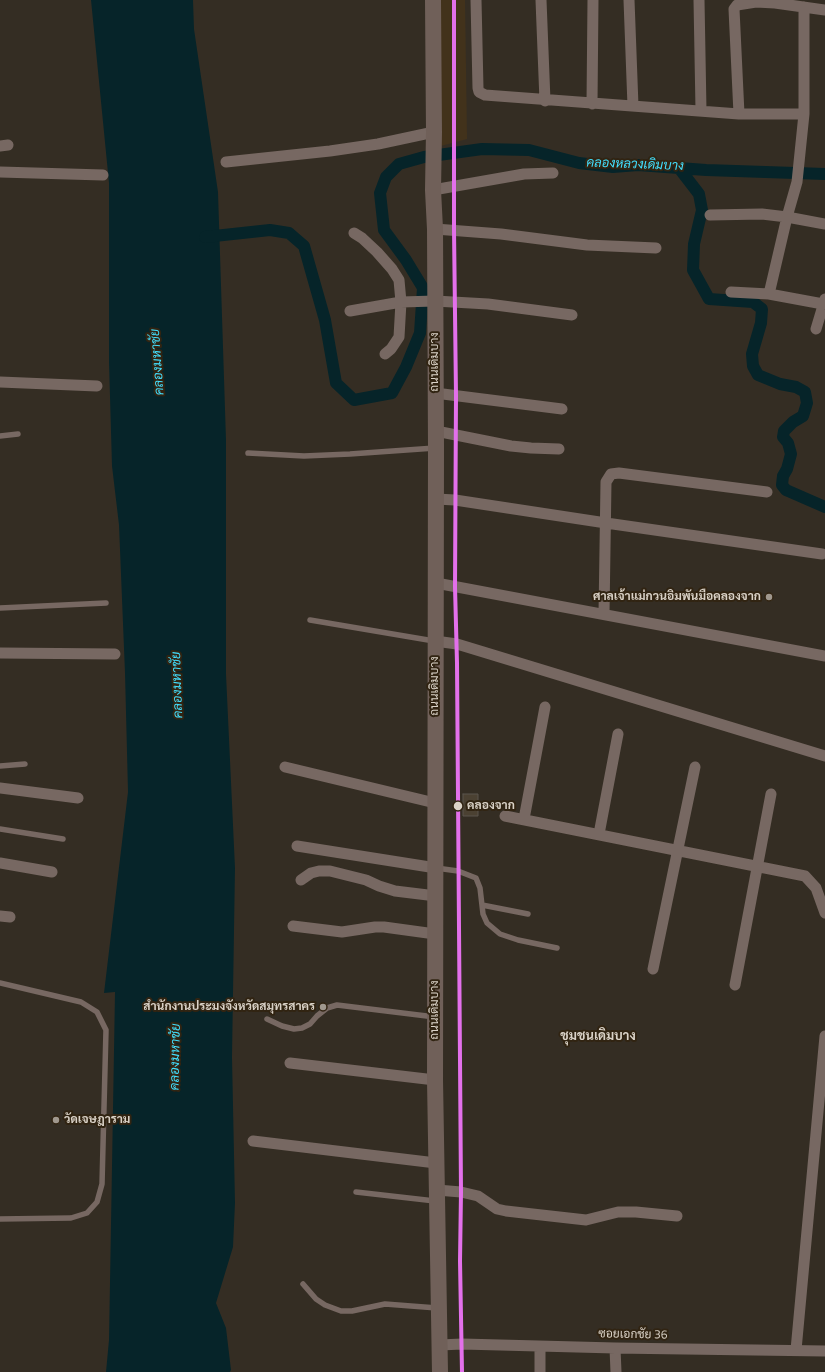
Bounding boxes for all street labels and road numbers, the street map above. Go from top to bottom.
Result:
street label: ถนนเดิมบาง [428,332,442,392]
street label: ถนนเดิมบาง [428,656,442,716]
street label: ถนนเดิมบาง [428,980,442,1040]
street label: ซอยเอกชัย 36 [598,1327,668,1343]

